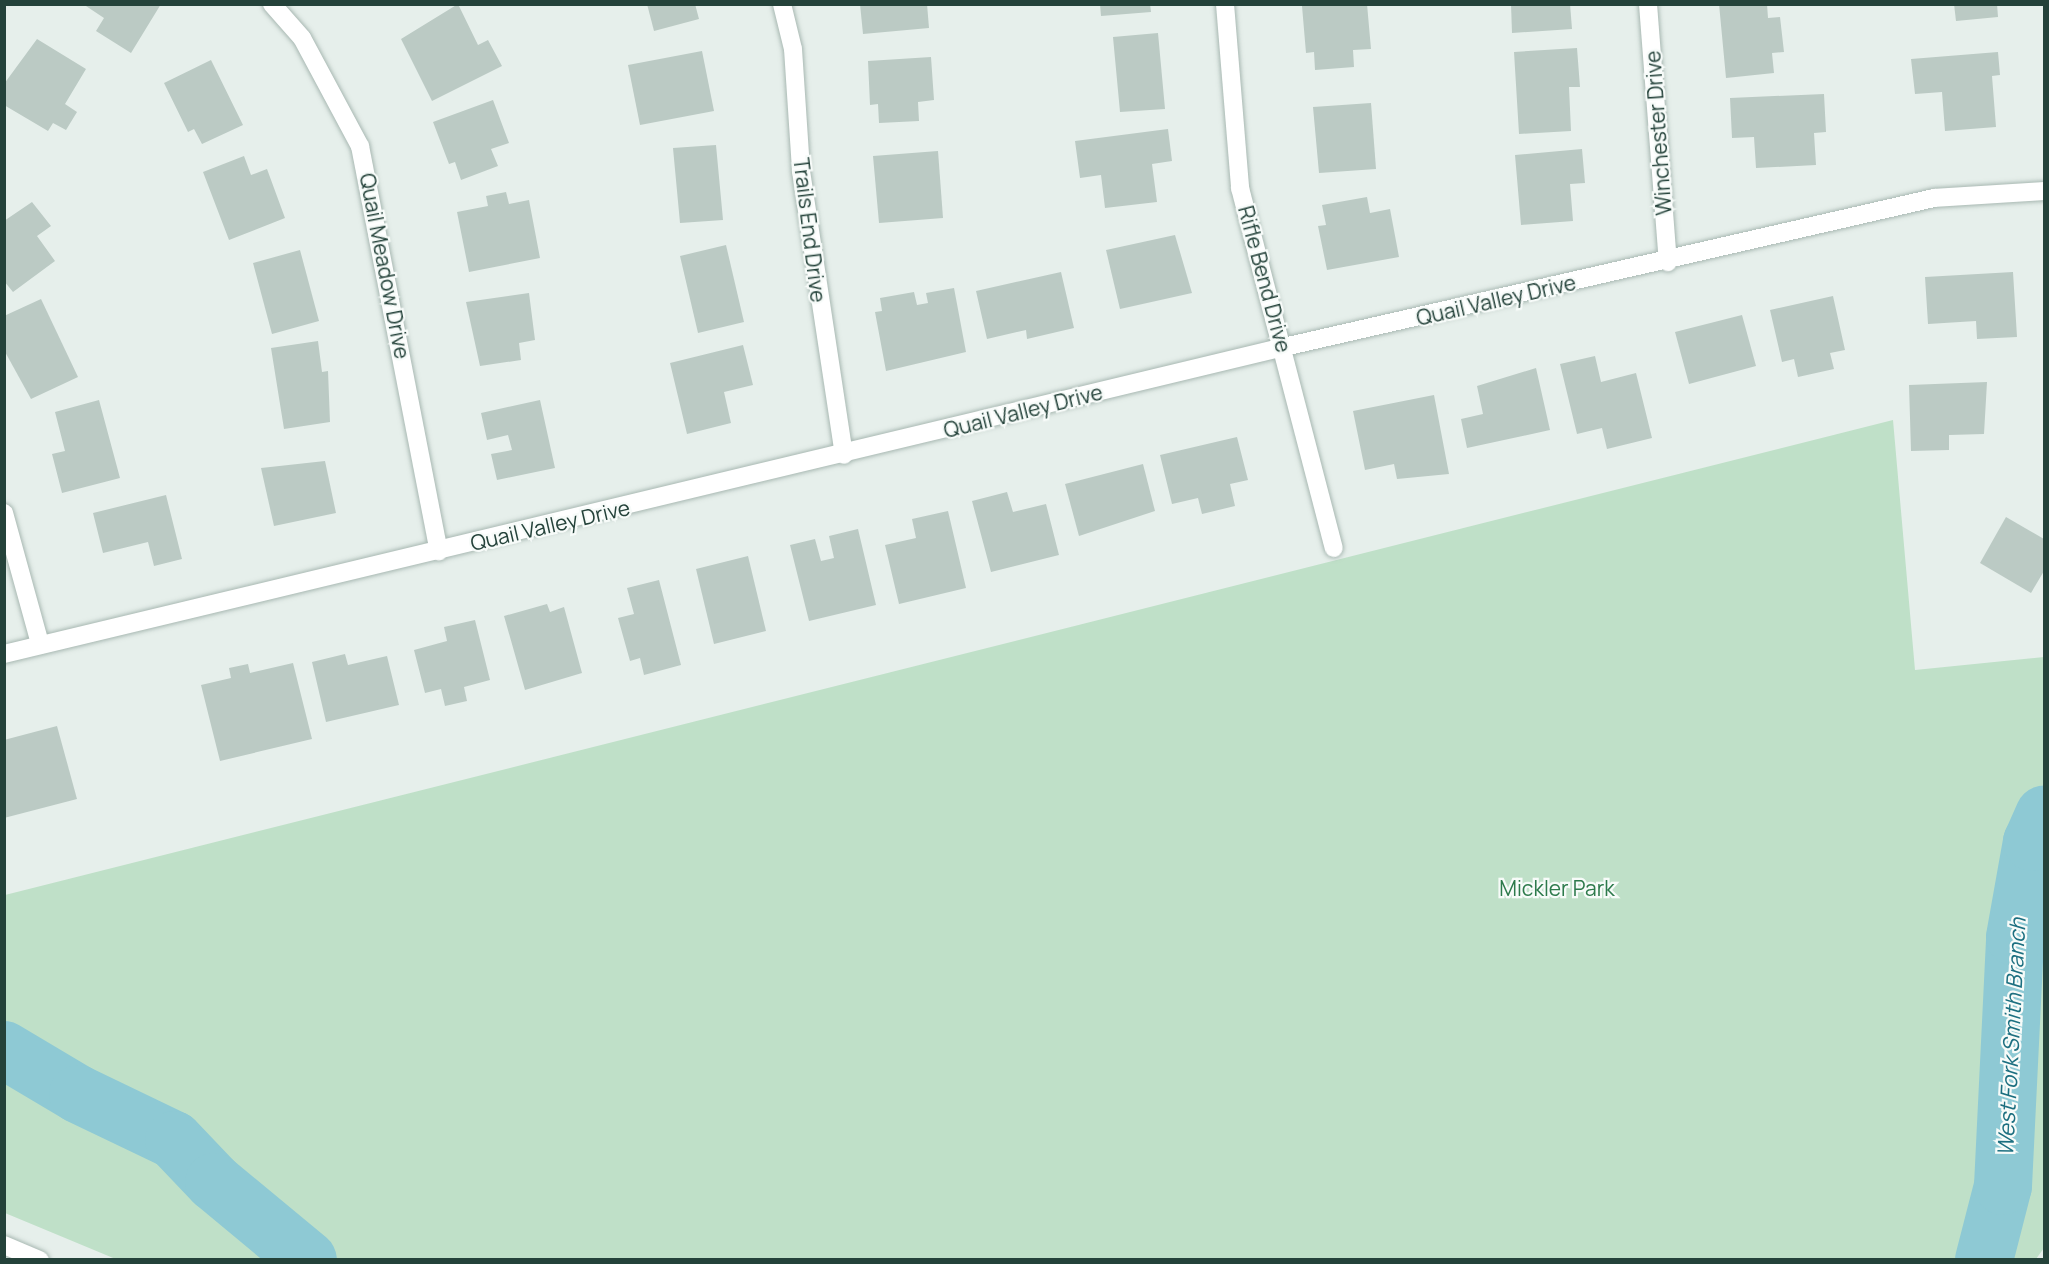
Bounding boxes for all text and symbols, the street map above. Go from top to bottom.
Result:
street label: Winchester Drive [1640,50,1676,216]
street label: Trails End Drive [789,156,831,304]
street label: Quail Meadow Drive [355,171,415,361]
street label: Rifle Bend Drive [1233,203,1297,355]
street label: Quail Valley Drive [1414,269,1578,331]
street label: Quail Valley Drive [941,379,1105,443]
street label: Quail Valley Drive [468,494,632,556]
park label: Mickler Park [1499,875,1615,901]
water label: West Fork Smith Branch [1993,917,2031,1157]

